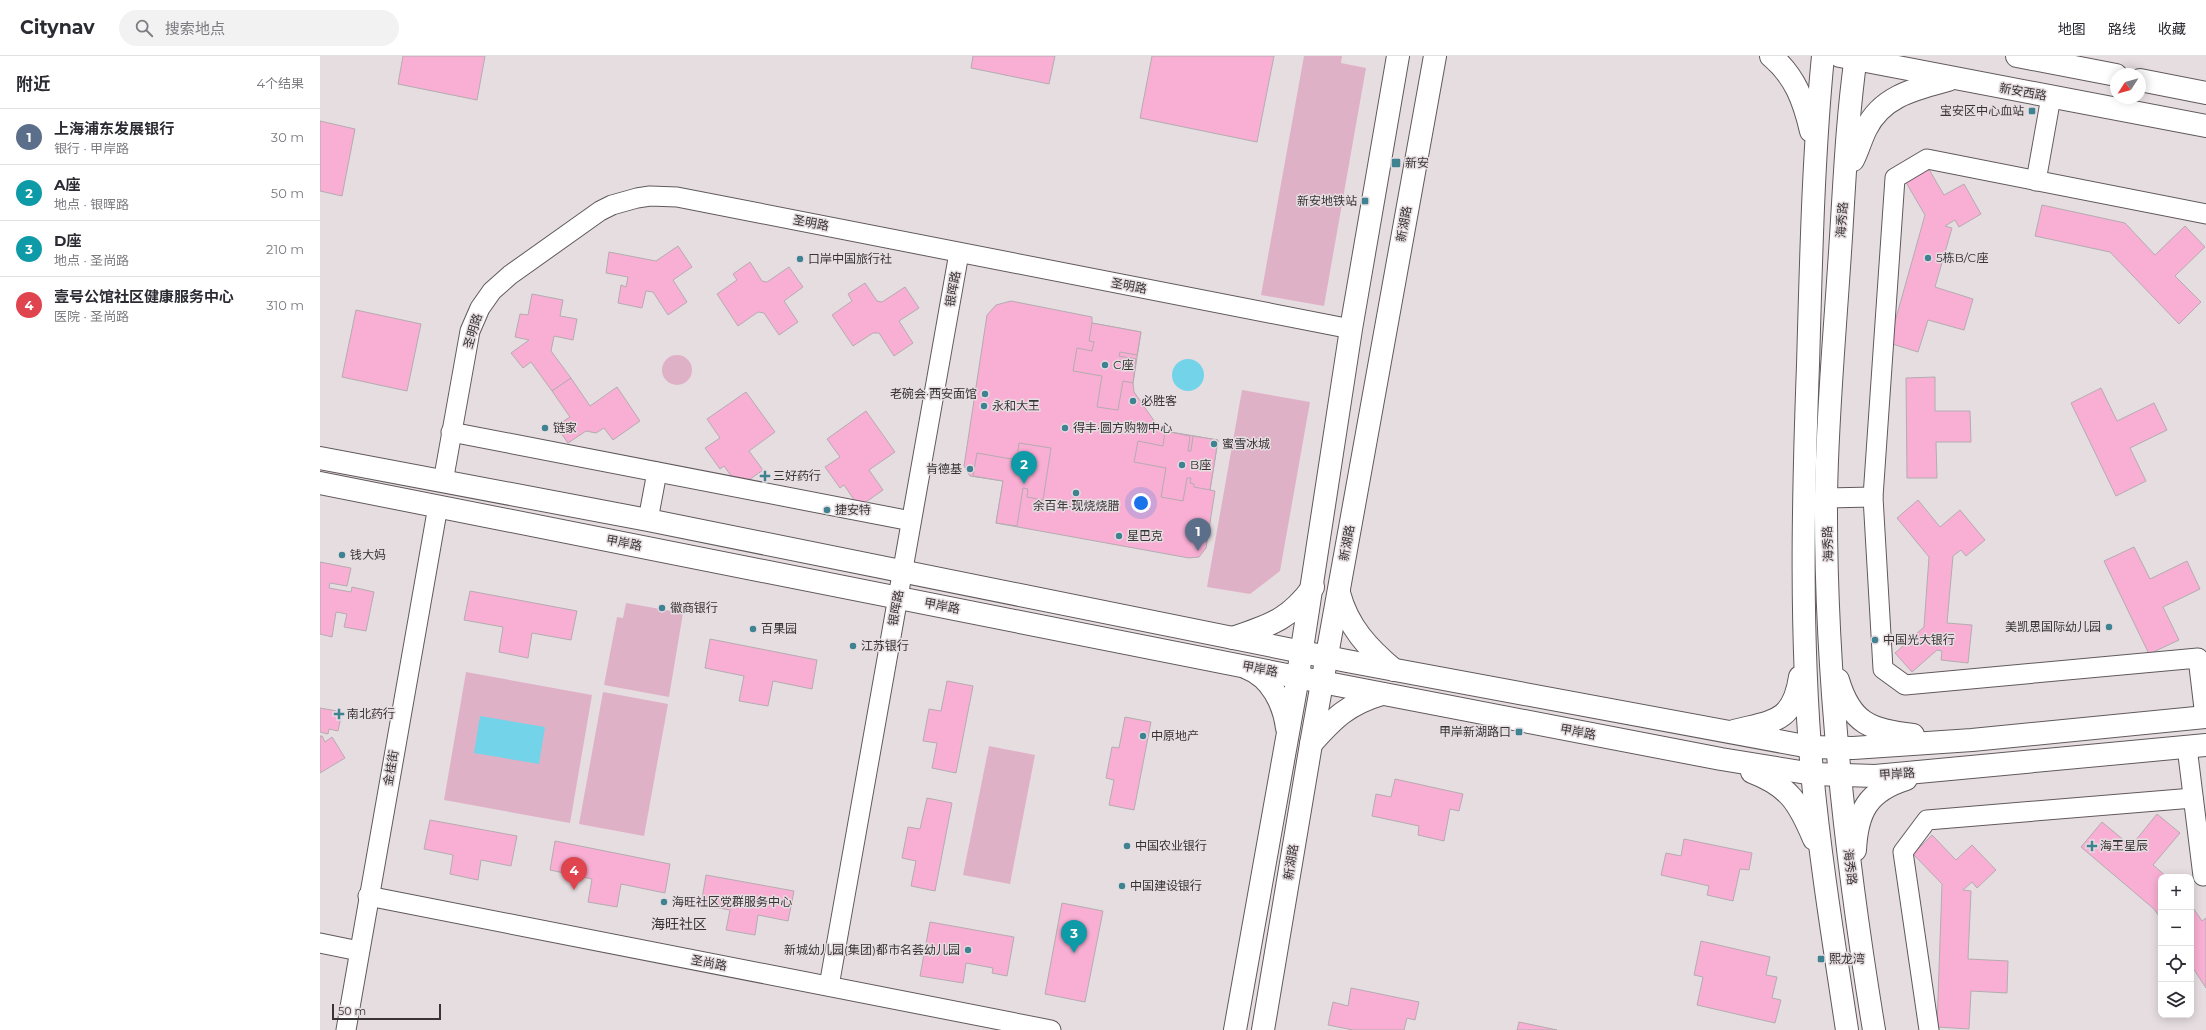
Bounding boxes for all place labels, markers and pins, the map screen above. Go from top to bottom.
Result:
place label: 宝安区中心血站 [1940,103,2024,118]
marker: 宝安区中心血站 [2027,106,2037,116]
place label: 新安 [1405,155,1429,170]
marker: 新安 [1390,157,1402,169]
place label: 新安地铁站 [1297,193,1357,208]
marker: 新安地铁站 [1360,196,1370,206]
place label: 5栋B/C座 [1936,250,1988,265]
place label: 口岸中国旅行社 [808,251,892,266]
marker: 5栋B/C座 [1923,253,1933,263]
marker: 口岸中国旅行社 [795,254,805,264]
place label: C座 [1113,357,1134,372]
marker: C座 [1100,360,1110,370]
place label: 老碗会·西安面馆 [890,386,977,401]
marker: 老碗会·西安面馆 [980,389,990,399]
place label: 必胜客 [1141,393,1177,408]
marker: 必胜客 [1128,396,1138,406]
place label: 永和大王 [992,398,1040,413]
marker: 永和大王 [979,401,989,411]
place label: 链家 [553,420,577,435]
place label: 得丰·圆方购物中心 [1073,420,1172,435]
marker: 链家 [540,423,550,433]
marker: 得丰·圆方购物中心 [1060,423,1070,433]
place label: 蜜雪冰城 [1222,436,1270,451]
marker: 蜜雪冰城 [1209,439,1219,449]
pin: 2 [1011,451,1037,484]
place label: B座 [1190,457,1211,472]
marker: B座 [1177,460,1187,470]
place label: 肯德基 [926,461,962,476]
marker: 肯德基 [965,464,975,474]
place label: 三好药行 [773,468,821,483]
marker: 三好药行 [760,471,770,481]
marker: 余百年·现烧烧腊 [1071,488,1081,498]
place label: 余百年·现烧烧腊 [1032,498,1120,513]
place label: 捷安特 [835,502,871,517]
marker: 捷安特 [822,505,832,515]
pin: 1 [1185,518,1211,551]
place label: 星巴克 [1127,528,1163,543]
marker: 星巴克 [1114,531,1124,541]
place label: 钱大妈 [350,547,386,562]
marker: 钱大妈 [337,550,347,560]
place label: 徽商银行 [670,600,718,615]
marker: 徽商银行 [657,603,667,613]
place label: 美凯思国际幼儿园 [2005,619,2101,634]
place label: 百果园 [761,621,797,636]
marker: 美凯思国际幼儿园 [2104,622,2114,632]
marker: 百果园 [748,624,758,634]
place label: 中国光大银行 [1883,632,1955,647]
marker: 中国光大银行 [1870,635,1880,645]
place label: 江苏银行 [861,638,909,653]
marker: 江苏银行 [848,641,858,651]
place label: 南北药行 [347,706,395,721]
marker: 南北药行 [334,709,344,719]
place label: 甲岸新湖路口 [1439,724,1511,739]
marker: 甲岸新湖路口 [1514,727,1524,737]
place label: 中原地产 [1151,728,1199,743]
marker: 中原地产 [1138,731,1148,741]
place label: 中国农业银行 [1135,838,1207,853]
place label: 海王星辰 [2100,838,2148,853]
marker: 中国农业银行 [1122,841,1132,851]
marker: 海王星辰 [2087,841,2097,851]
pin: 4 [561,857,587,890]
place label: 中国建设银行 [1130,878,1202,893]
marker: 中国建设银行 [1117,881,1127,891]
place label: 海旺社区党群服务中心 [672,894,792,909]
marker: 海旺社区党群服务中心 [659,897,669,907]
pin: 3 [1061,920,1087,953]
place label: 新城幼儿园(集团)都市名荟幼儿园 [784,942,960,957]
marker: 新城幼儿园(集团)都市名荟幼儿园 [963,945,973,955]
place label: 熙龙湾 [1829,951,1865,966]
marker: 熙龙湾 [1816,954,1826,964]

